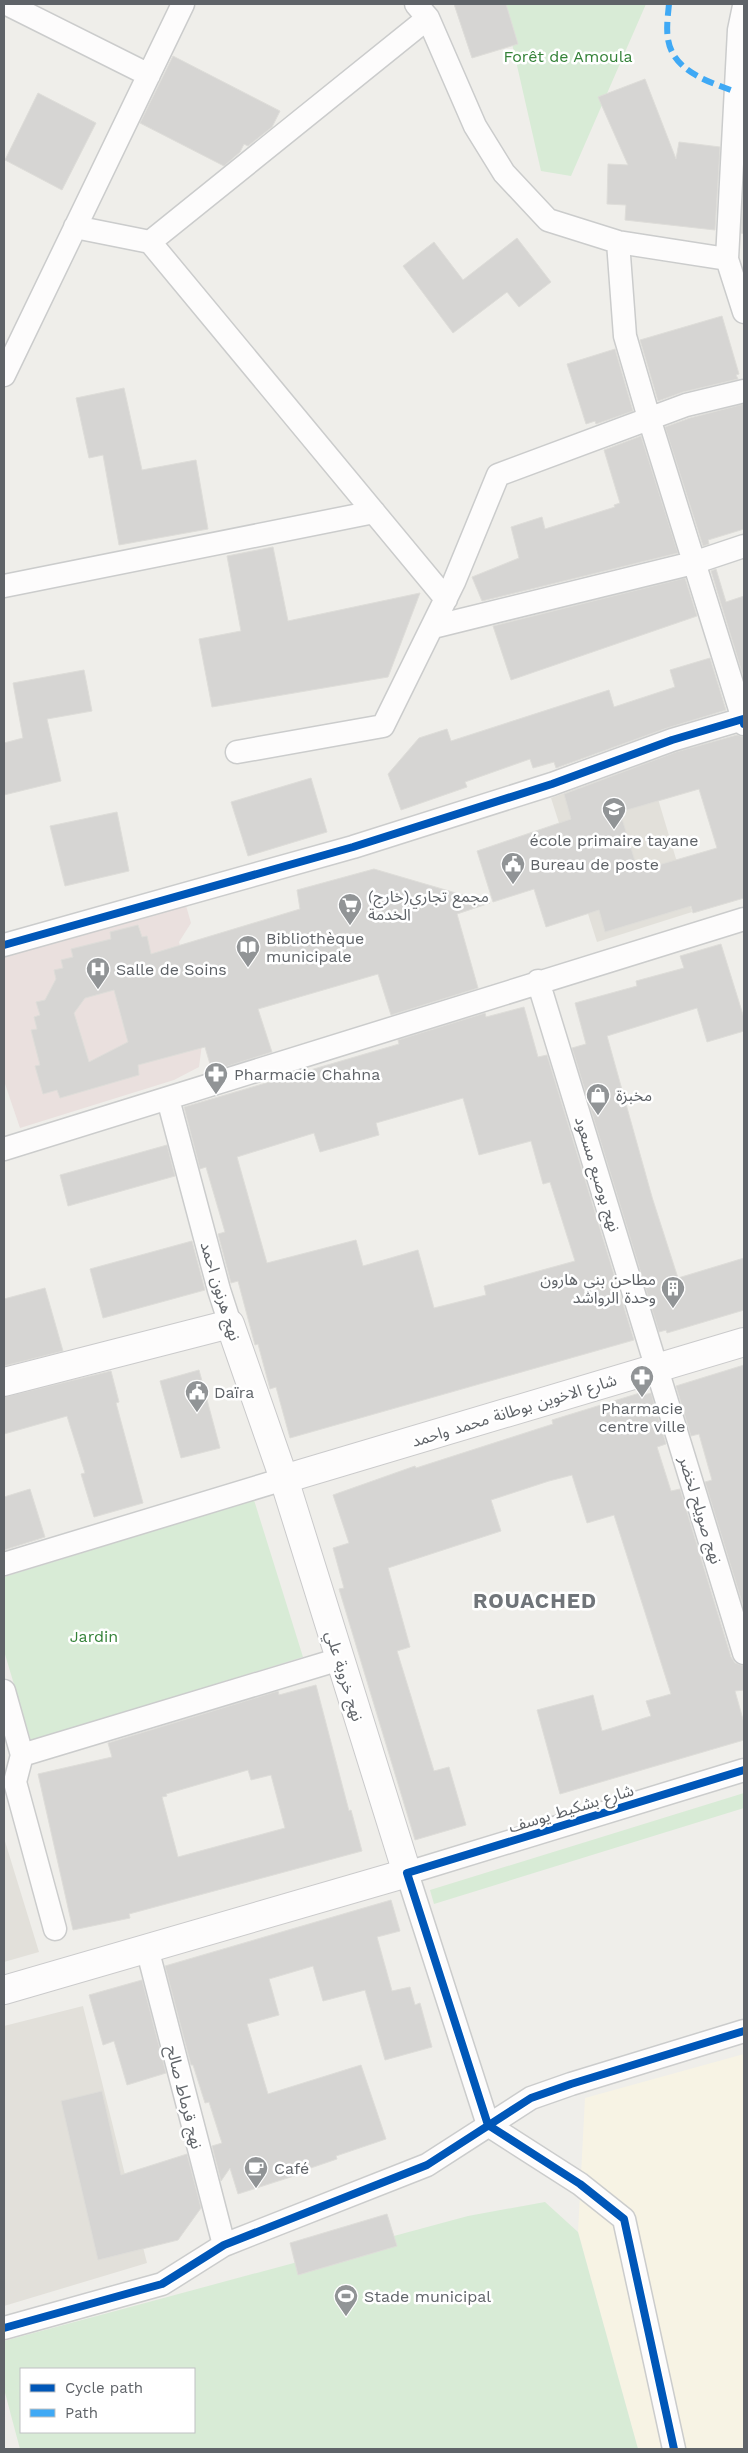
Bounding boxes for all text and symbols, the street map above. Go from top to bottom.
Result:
park label: Forêt de Amoula [503,47,633,66]
school or university icon: école primaire tayane [601,796,627,830]
place label: école primaire tayane [530,831,698,850]
public building icon: Bureau de poste [500,851,526,885]
place label: Bureau de poste [530,855,659,874]
place label: (مجمع تجاري(خارج الخدمة [368,887,489,924]
supermarket icon: (مجمع تجاري(خارج الخدمة [337,892,363,926]
place label: Bibliothèque municipale [266,929,364,966]
library icon: Bibliothèque municipale [235,934,261,968]
hospital icon: Salle de Soins [85,956,111,990]
place label: Salle de Soins [116,960,227,979]
pharmacy icon: Pharmacie Chahna [203,1061,229,1095]
place label: Pharmacie Chahna [234,1065,380,1084]
shop icon: مخبزة [585,1082,611,1116]
place label: مخبزة [616,1086,652,1105]
street label: نهج بوصبع مسعود [568,1114,624,1235]
street label: نهج هرنون احمد [194,1239,245,1344]
place label: مطاحن بني هارون وحدة الرواشد [540,1270,656,1307]
building icon: مطاحن بني هارون وحدة الرواشد [660,1275,686,1309]
pharmacy icon: Pharmacie centre ville [629,1364,655,1398]
street label: شارع الاخوين بوطانة محمد واحمد [409,1370,620,1454]
public building icon: Daïra [184,1379,210,1413]
place label: Daïra [214,1383,254,1402]
place label: Pharmacie centre ville [599,1399,685,1436]
street label: نهج صويلح لخضر [672,1453,726,1567]
district label: ROUACHED [473,1588,597,1613]
park label: Jardin [70,1627,118,1646]
street label: نهج خروبة علي [319,1629,367,1724]
street label: شارع بشكيط يوسف [506,1780,637,1839]
street label: نهج قرماط صالح [160,2043,207,2152]
cafe icon: Café [243,2155,269,2189]
place label: Café [274,2159,309,2178]
sports icon: Stade municipal [333,2283,359,2317]
place label: Stade municipal [364,2287,491,2306]
legend [20,2368,195,2433]
text: Cycle path [65,2379,143,2397]
text: Path [65,2404,98,2422]

